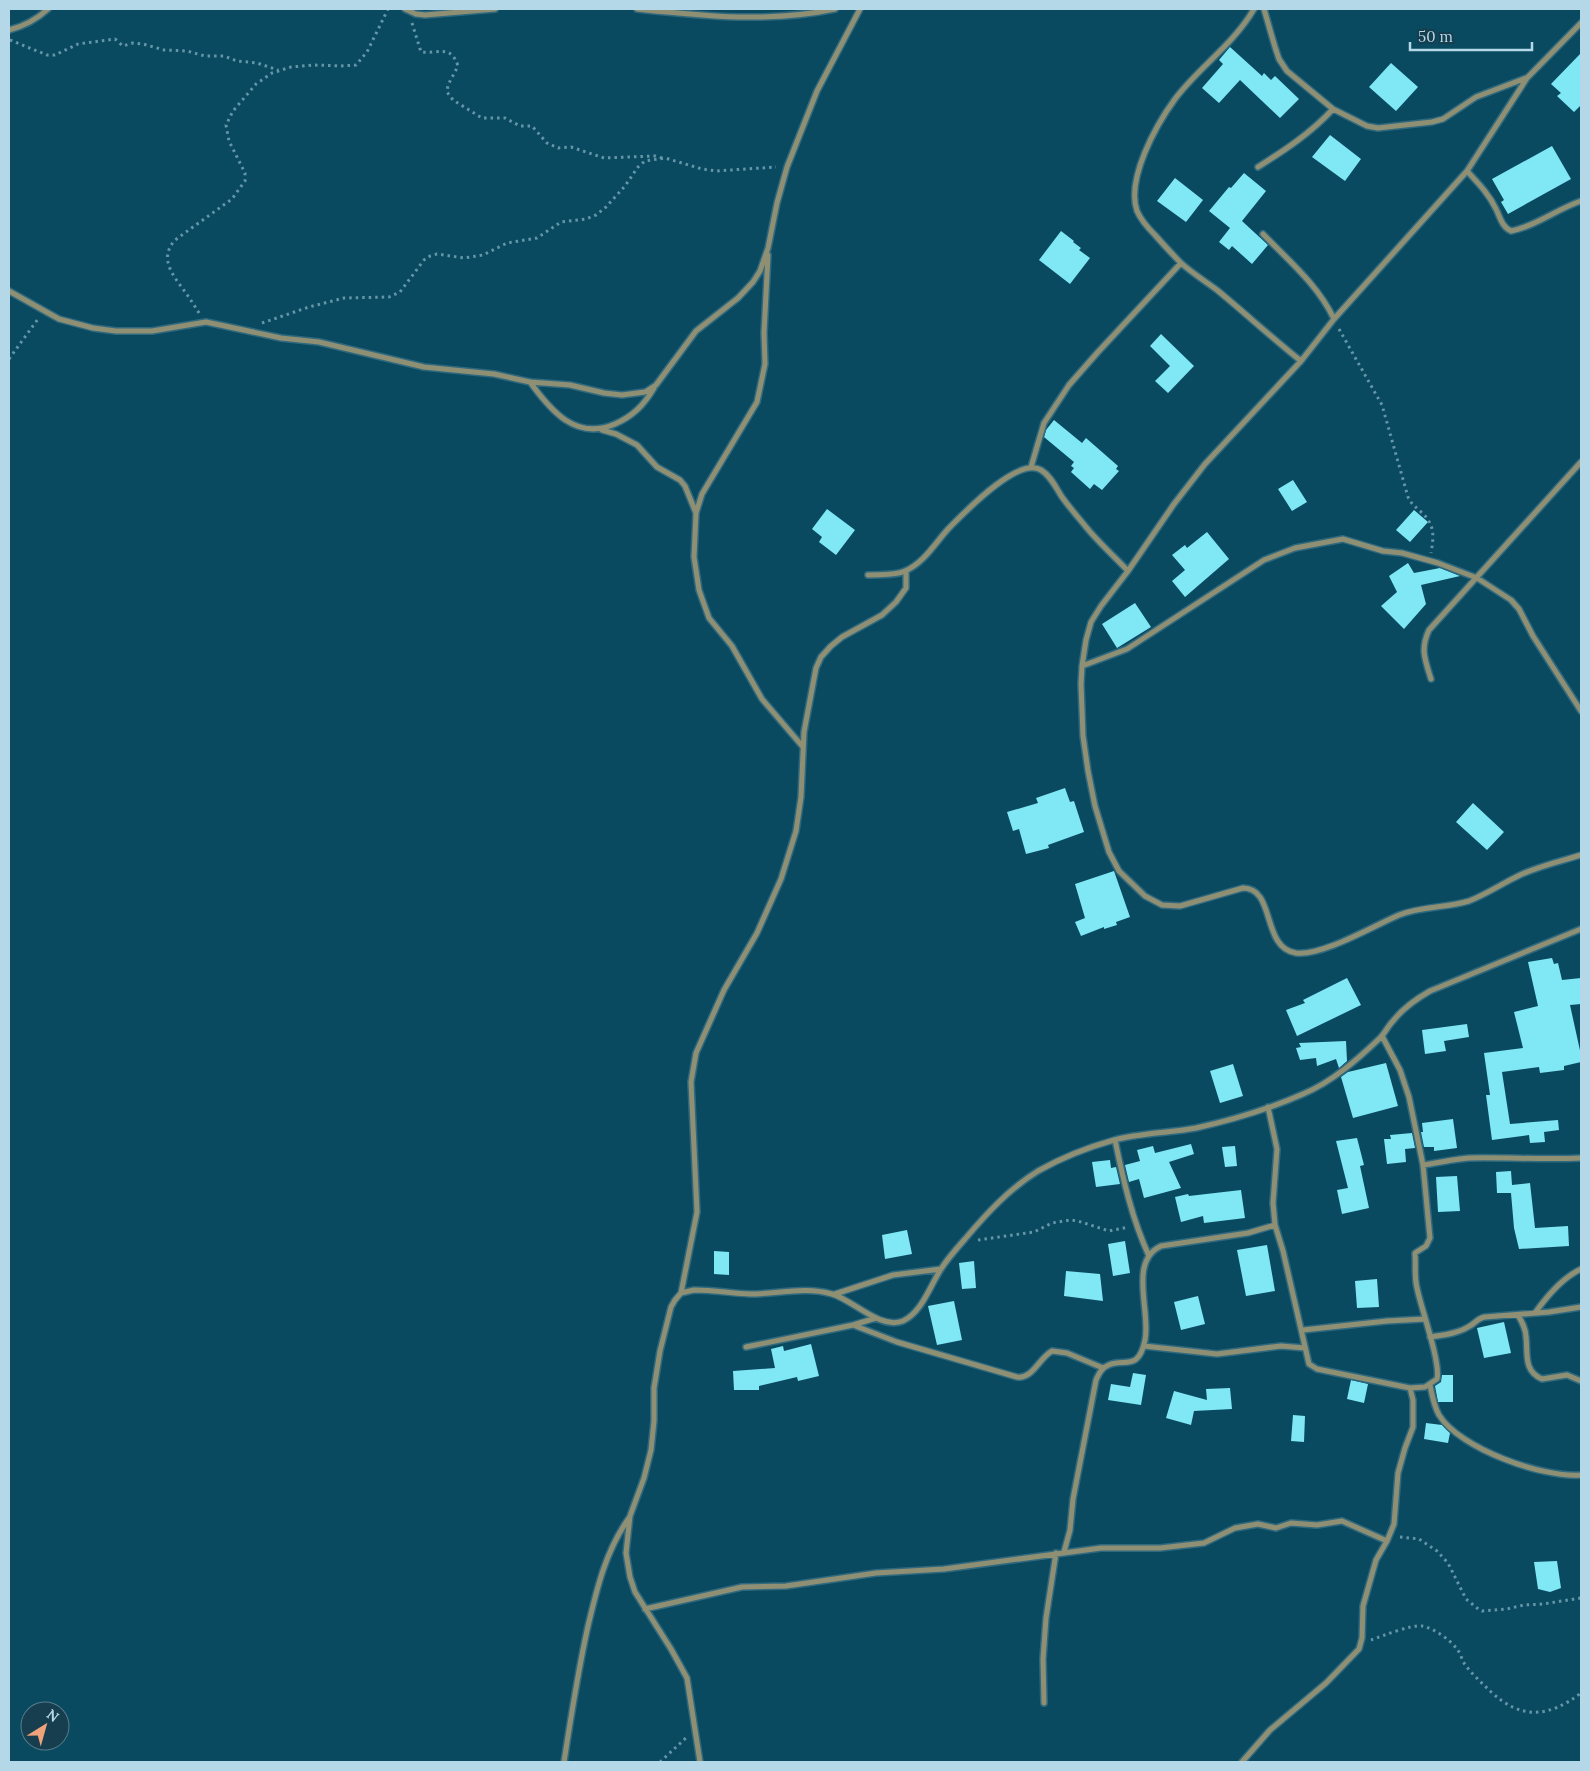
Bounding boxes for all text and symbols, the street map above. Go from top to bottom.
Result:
scale bar [1410,20,1532,52]
text: 50 m [1418,27,1453,46]
north arrow [20,1701,70,1751]
text: N [43,1705,63,1726]

